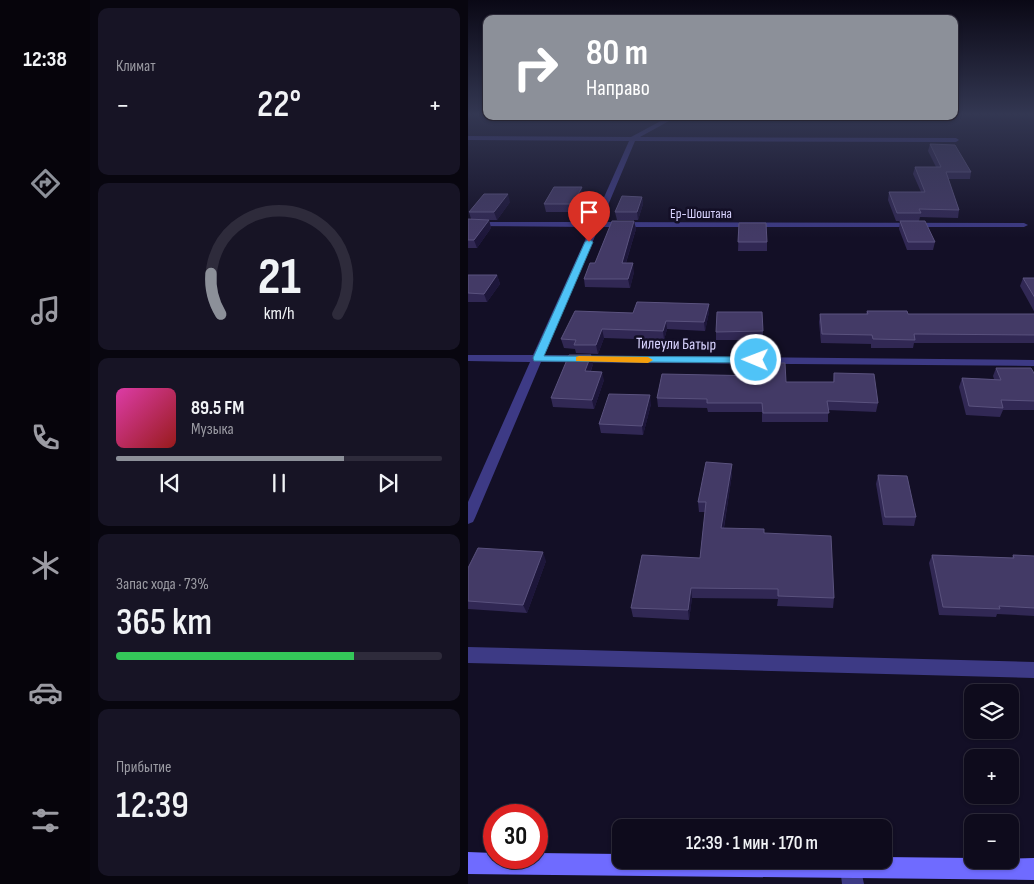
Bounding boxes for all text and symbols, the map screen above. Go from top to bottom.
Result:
text: 80 m [586,32,648,75]
icon: right [503,35,568,100]
text: 12:38 [23,46,67,73]
text: Климат [116,57,156,76]
text: Направо [586,75,650,102]
text: 22° [257,82,301,127]
text: − [116,89,130,122]
text: + [428,89,442,122]
icon: directions [28,166,63,201]
pin [568,191,610,242]
icon: arrive [575,198,603,226]
street label: Ер-Шоштана [670,205,732,222]
text: 21 [257,246,301,309]
icon: music [28,293,63,328]
text: km/h [264,303,294,324]
position arrow [729,333,781,385]
street label: Тилеули Батыр [636,334,716,355]
text: 89.5 FM [191,397,244,420]
icon: phone [28,420,63,455]
text: Музыка [191,420,234,439]
icon: previous [156,469,184,497]
icon: pause [265,469,293,497]
icon: next [374,469,402,497]
icon: climate [28,548,63,583]
text: Запас хода · 73% [116,575,209,594]
text: 365 km [116,600,212,645]
icon: car [28,675,63,710]
map controls [964,684,1019,869]
button: layers [964,684,1019,739]
button: + [964,749,1019,804]
text: Прибытие [116,758,171,777]
text: 12:39 [116,783,189,828]
icon: filters [28,803,63,838]
speed limit sign: 30 [483,804,548,869]
button: − [964,814,1019,869]
text: 12:39 · 1 мин · 170 m [686,832,818,855]

